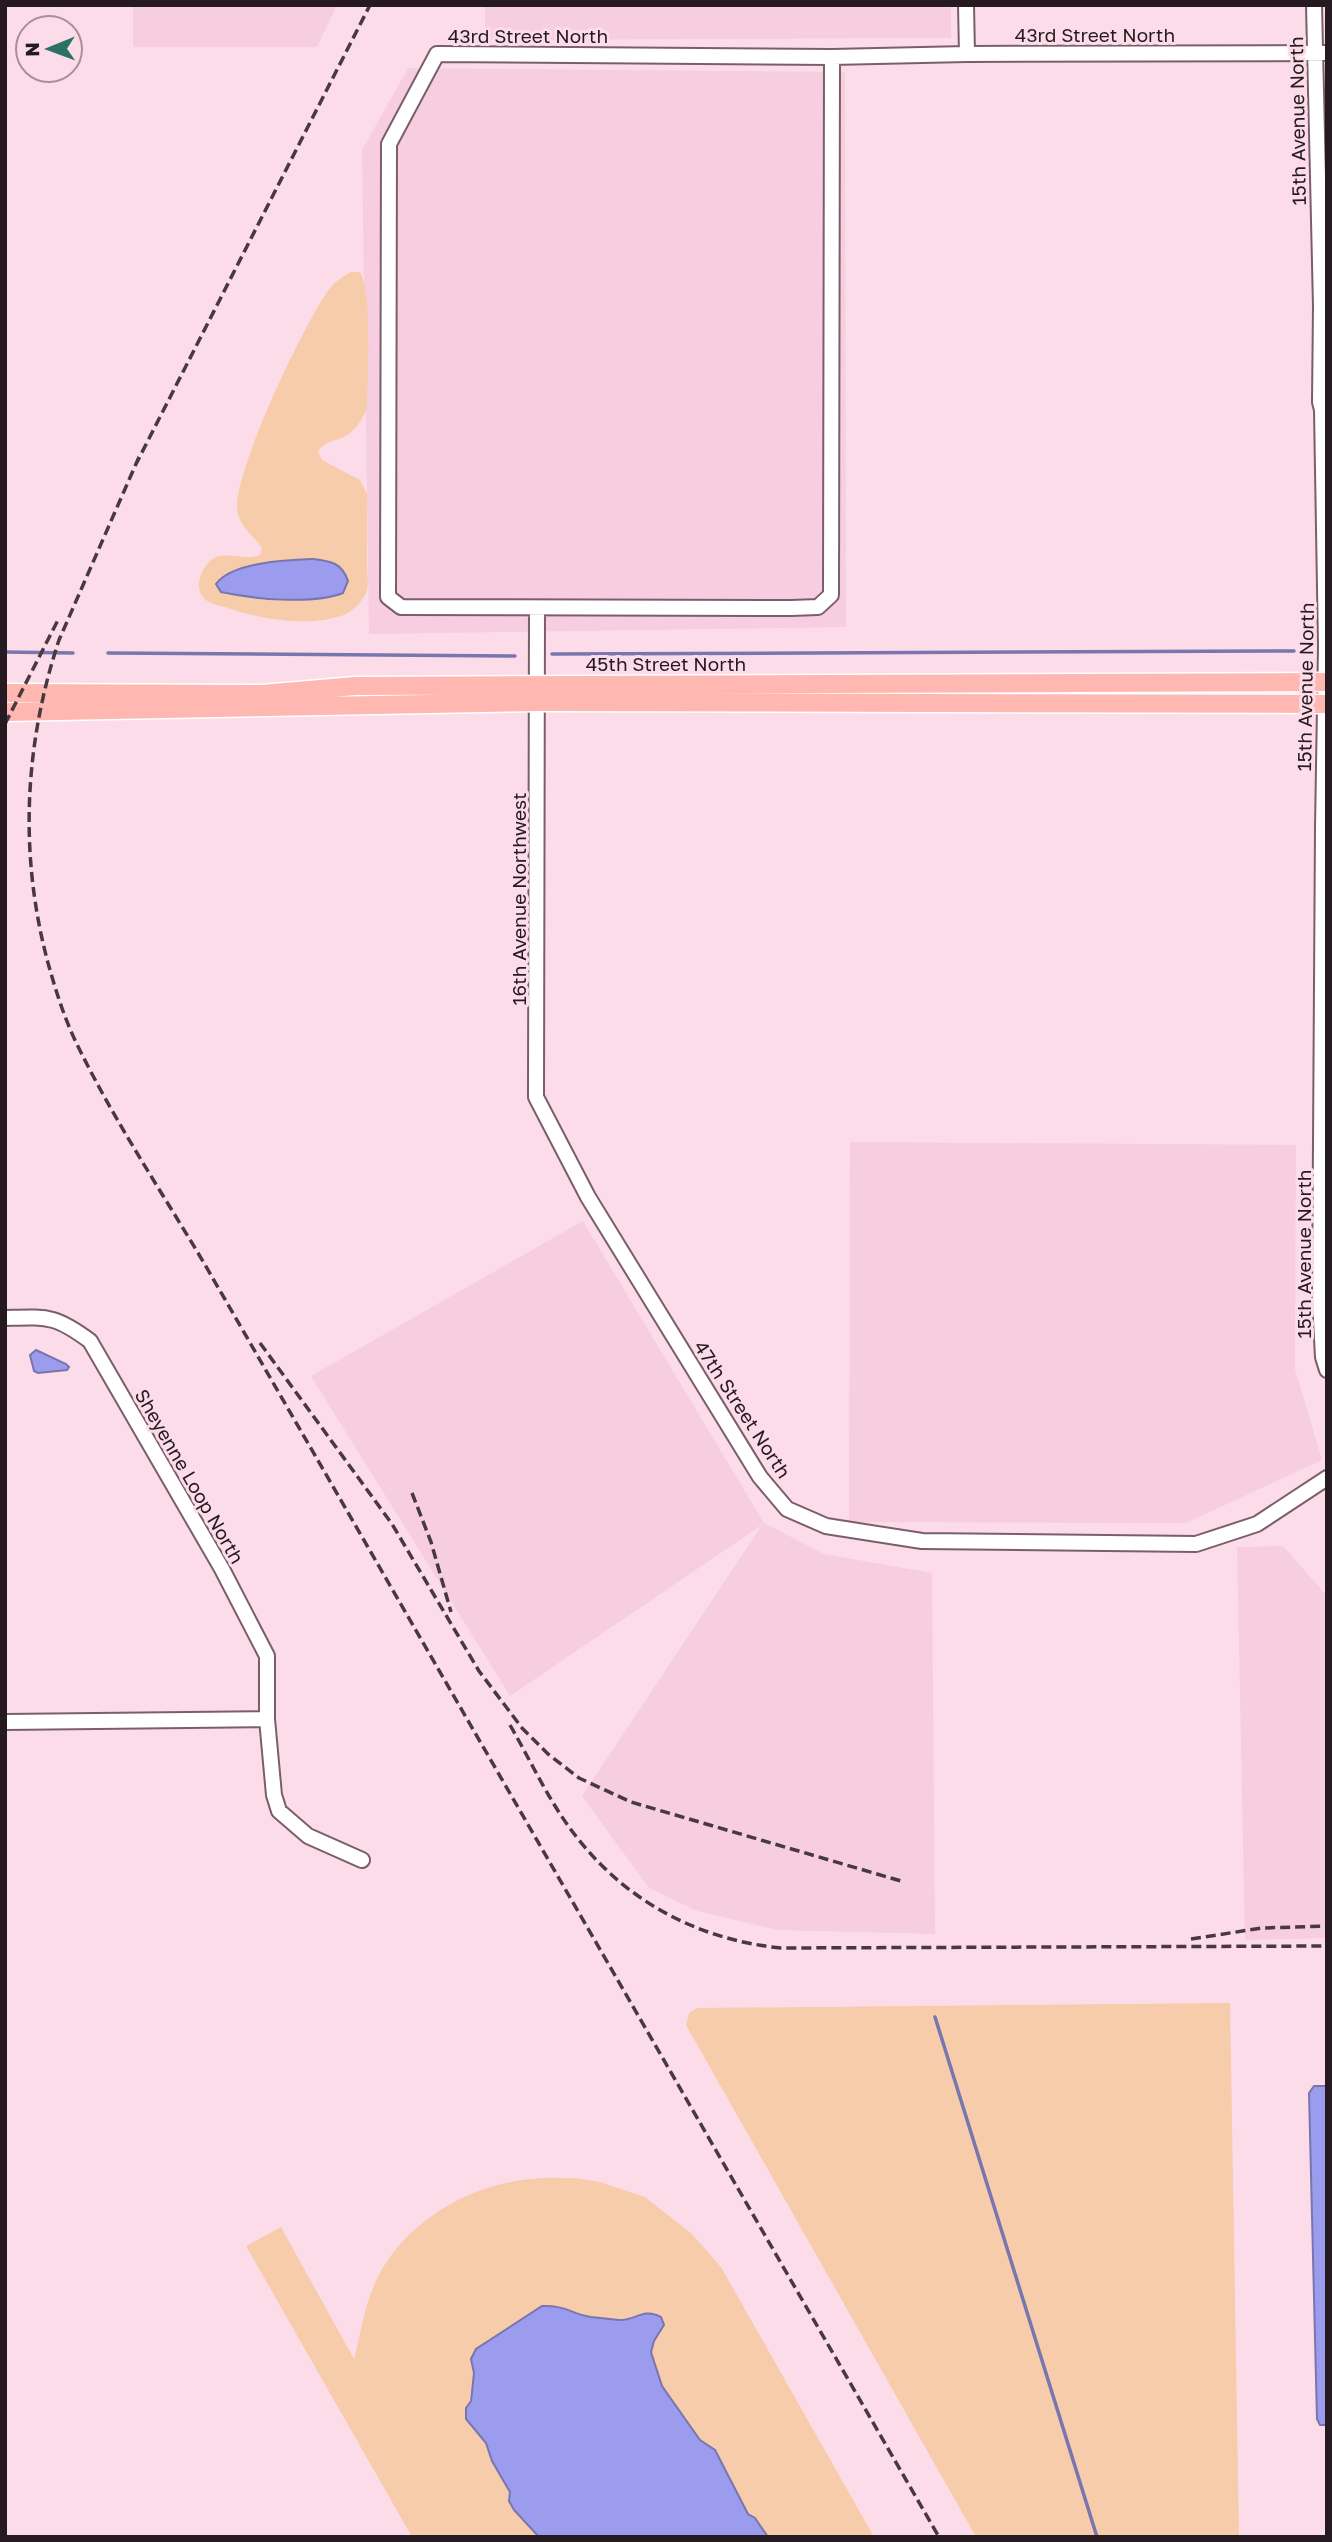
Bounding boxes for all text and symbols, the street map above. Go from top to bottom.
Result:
north arrow [14,14,84,84]
street label: 43rd Street North [1015,23,1175,46]
street label: 43rd Street North [448,24,608,47]
street label: 15th Avenue North [1284,36,1310,206]
text: N [20,42,43,57]
street label: 15th Avenue North [1292,602,1318,772]
street label: 45th Street North [586,652,746,675]
street label: 16th Avenue Northwest [507,792,530,1006]
street label: 15th Avenue North [1292,1169,1315,1339]
street label: 47th Street North [690,1336,796,1482]
street label: Sheyenne Loop North [131,1385,249,1567]

